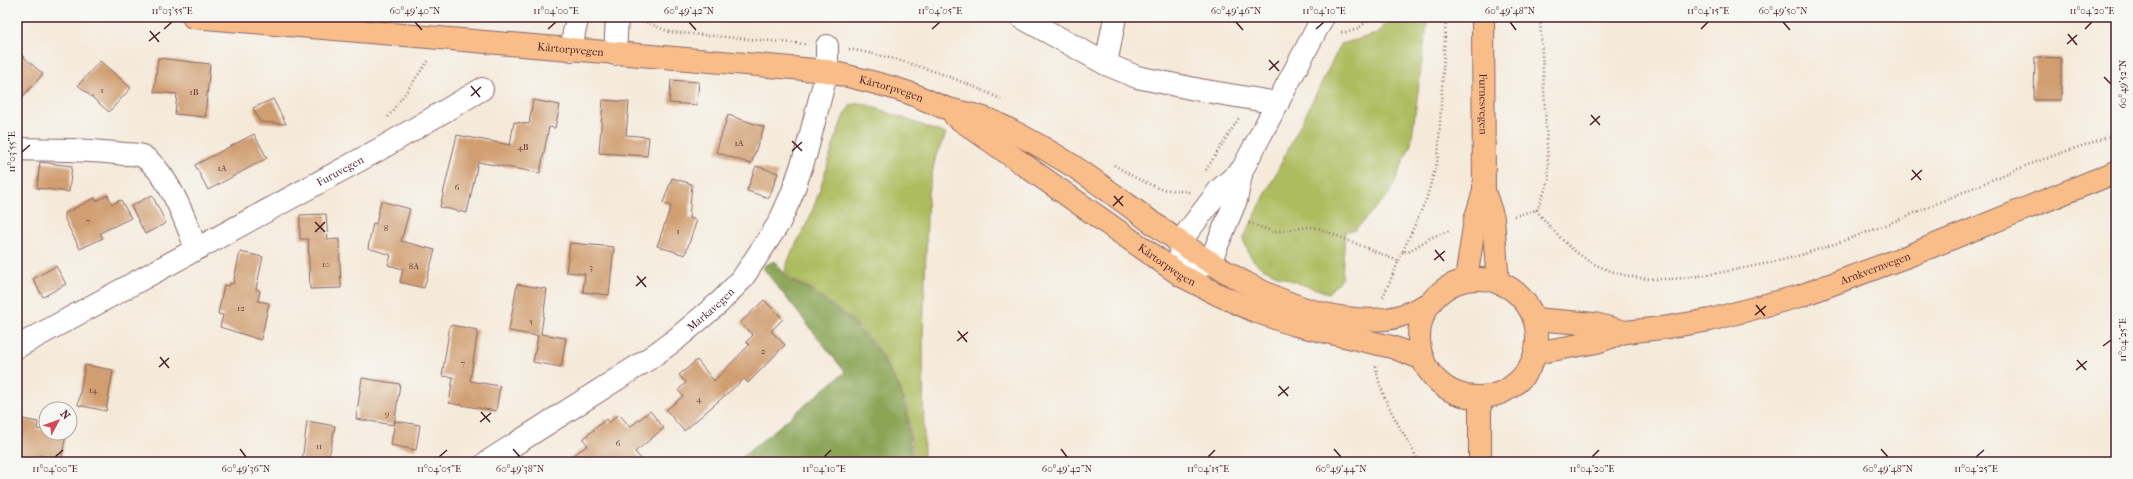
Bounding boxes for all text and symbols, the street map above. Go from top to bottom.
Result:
text: 11°03'55"E [151,5,193,17]
text: 60°49'40"N [390,5,441,17]
text: 11°04'00"E [533,5,579,17]
text: 60°49'42"N [664,5,715,17]
text: 11°04'05"E [918,5,962,17]
text: 60°49'46"N [1211,5,1262,17]
text: 11°04'10"E [1302,5,1346,17]
text: 60°49'48"N [1485,5,1536,17]
text: 11°04'15"E [1687,5,1729,17]
text: 60°49'50"N [1758,5,1808,17]
text: 11°04'20"E [2070,5,2114,17]
street label: Kårtorpvegen [537,40,605,59]
text: 60°49'52"N [2117,59,2129,108]
street label: Kårtorpvegen [858,73,926,105]
street label: Furnesvegen [1476,73,1490,135]
house number: 1 [100,85,104,95]
house number: 1B [189,87,199,97]
text: 11°03'55"E [6,131,18,173]
house number: 1A [734,138,744,148]
house number: 4B [517,142,529,152]
street label: Furuvegen [315,153,367,189]
house number: 1A [217,163,227,173]
house number: 6 [455,182,460,192]
house number: 7 [86,216,91,226]
house number: 8 [384,223,389,233]
house number: 1 [676,226,680,236]
street label: Kårtorpvegen [1135,241,1198,289]
street label: Arnkvernvegen [1838,249,1913,288]
house number: 10 [322,259,330,269]
house number: 8A [409,261,419,271]
house number: 3 [589,262,593,272]
street label: Markavegen [684,285,737,334]
house number: 12 [237,303,245,313]
house number: 5 [529,316,533,326]
text: 11°04'25"E [2117,318,2129,362]
house number: 2 [761,346,766,356]
house number: 7 [461,358,466,368]
house number: 14 [89,385,98,395]
house number: 4 [696,394,702,404]
north arrow [38,401,78,441]
text: N [58,407,73,423]
house number: 9 [385,408,390,418]
house number: 6 [616,438,621,448]
house number: 11 [316,441,322,451]
text: 11°04'00"E [32,463,78,475]
text: 60°49'36"N [222,463,271,475]
text: 11°04'05"E [417,463,461,475]
text: 60°49'38"N [496,463,545,475]
text: 11°04'10"E [802,463,846,475]
text: 60°49'42"N [1042,463,1093,475]
text: 11°04'15"E [1187,463,1229,475]
text: 60°49'44"N [1315,463,1367,475]
text: 11°04'20"E [1570,463,1614,475]
text: 60°49'48"N [1863,463,1914,475]
text: 11°04'25"E [1954,463,1998,475]

